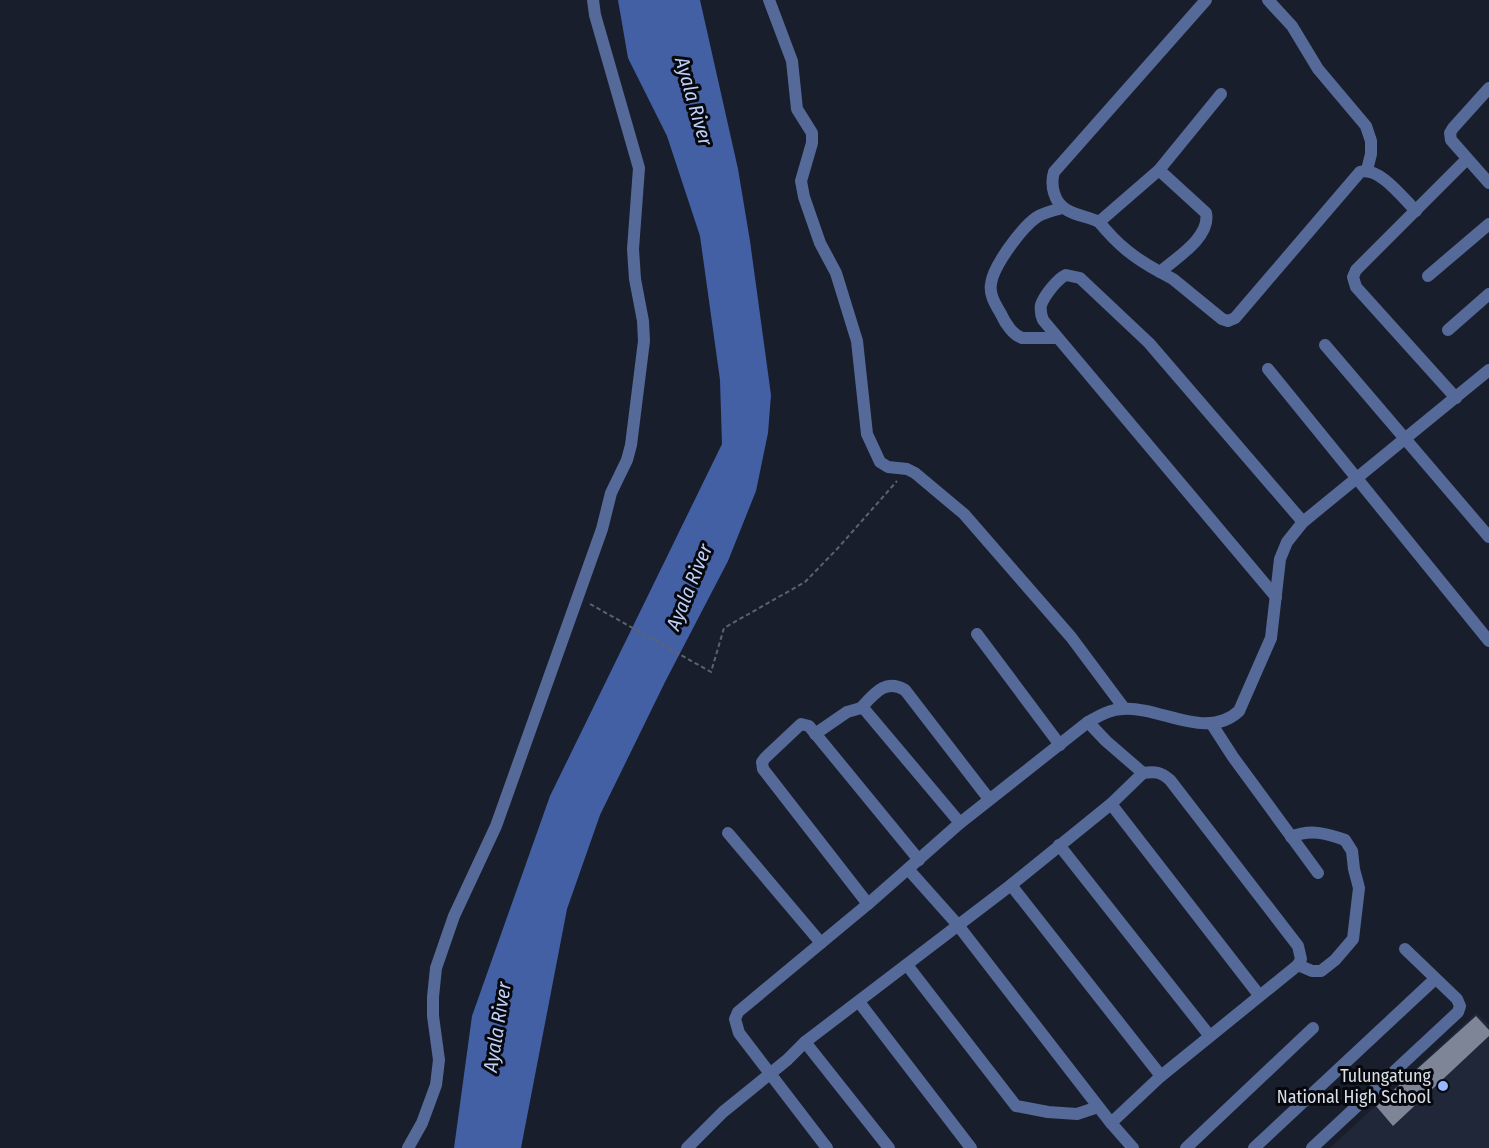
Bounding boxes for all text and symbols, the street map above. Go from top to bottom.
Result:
water label: Ayala River [670,53,718,149]
water label: Ayala River [660,539,718,635]
water label: Ayala River [478,979,516,1075]
place label: Tulungatung National High School [1277,1065,1432,1108]
marker: Tulungatung National High School [1436,1079,1450,1093]

